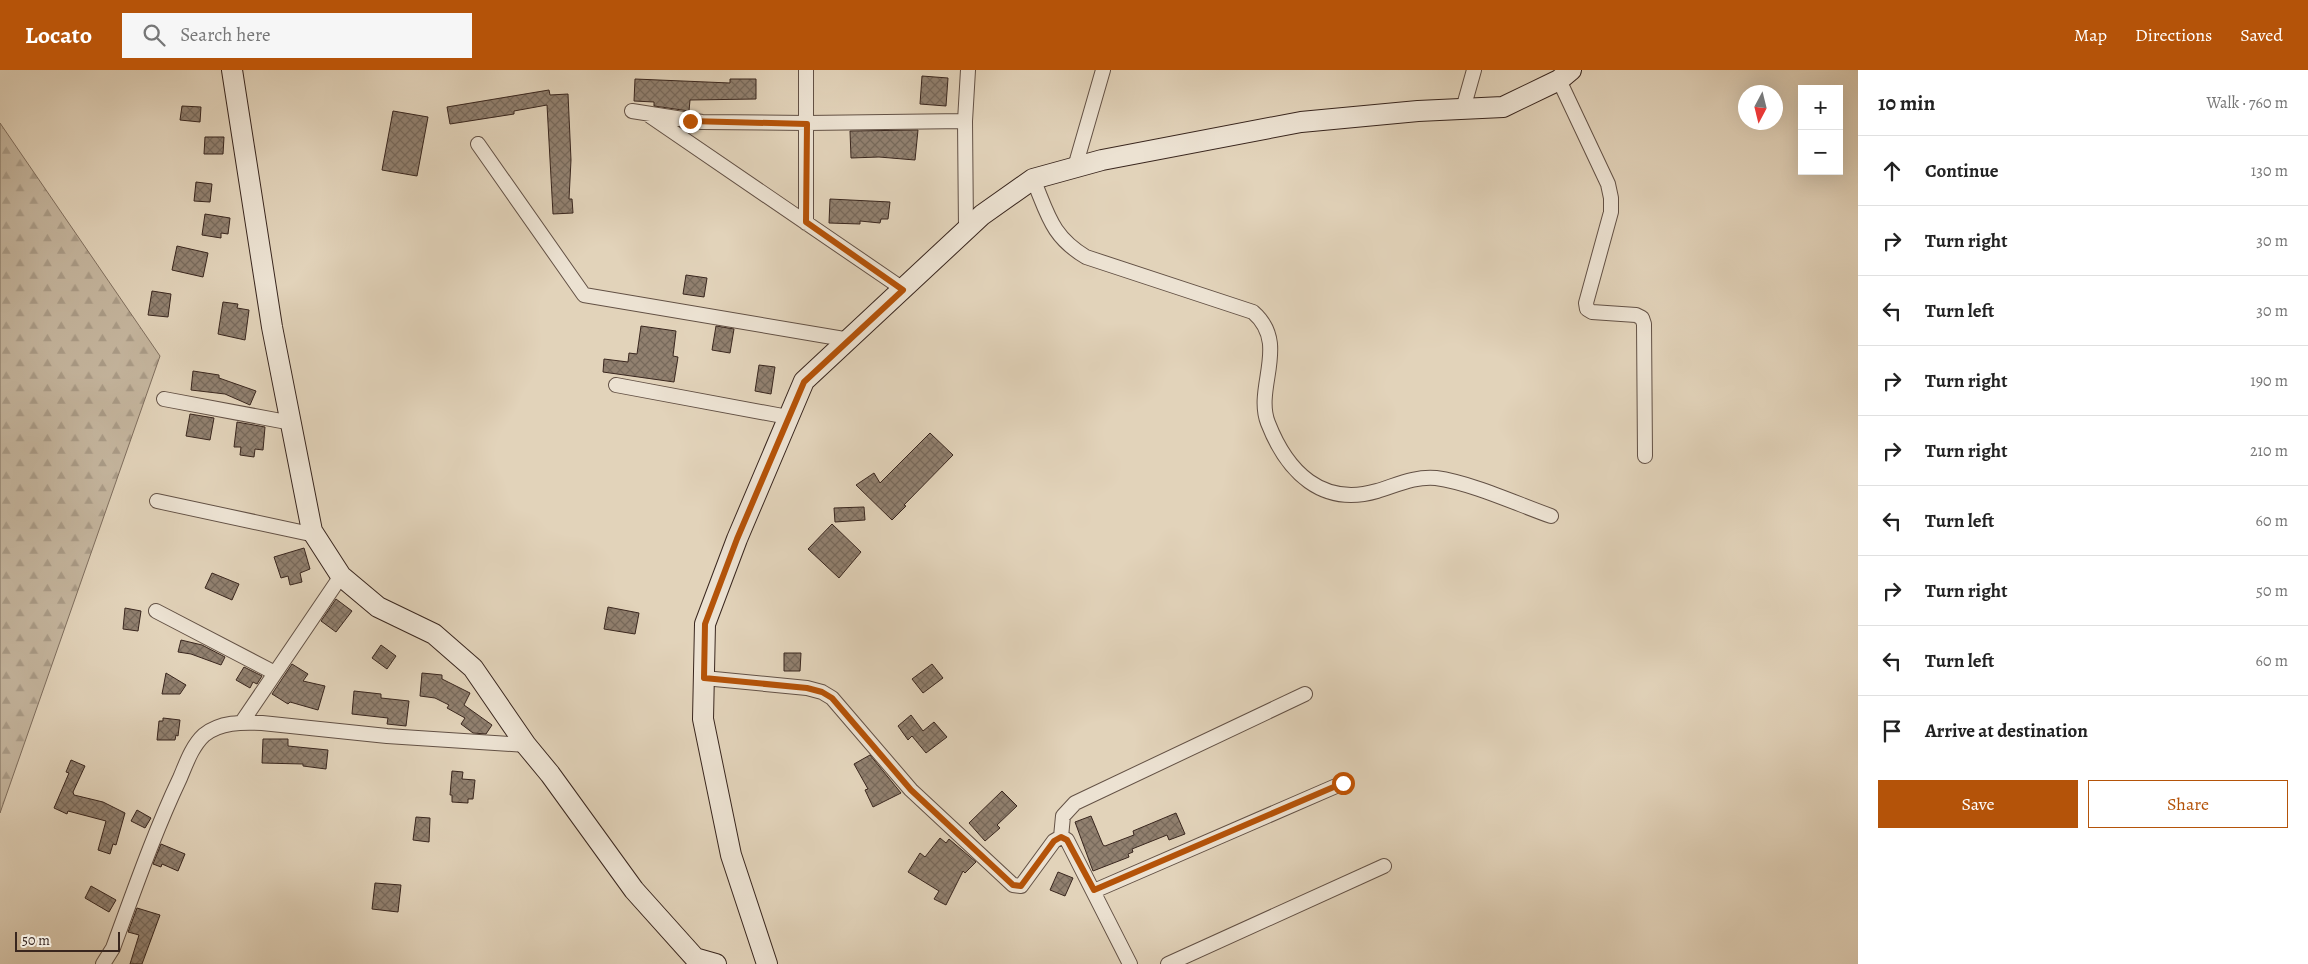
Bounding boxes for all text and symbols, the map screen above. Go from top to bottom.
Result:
search box [122,13,472,58]
text: Locato [25,19,92,51]
icon: search [140,21,168,49]
text: Search here [180,22,271,48]
text: Map [2074,23,2107,47]
text: Directions [2135,23,2212,47]
text: Saved [2240,23,2283,47]
north arrow [1738,85,1783,130]
map controls [1798,85,1843,175]
button: + [1798,85,1843,130]
text: 10 min [1878,89,1935,117]
text: Walk · 760 m [2206,92,2288,114]
route end [679,110,702,133]
button: − [1798,130,1843,175]
icon: ahead [1878,157,1906,185]
text: Continue [1925,158,1999,184]
text: 130 m [2251,160,2288,182]
icon: right [1878,227,1906,255]
text: Turn right [1925,228,2007,254]
text: 30 m [2256,230,2288,252]
icon: left [1878,297,1906,325]
text: Turn left [1925,298,1994,324]
text: 30 m [2256,300,2288,322]
icon: right [1878,367,1906,395]
text: Turn right [1925,368,2007,394]
text: 190 m [2250,370,2288,392]
icon: right [1878,437,1906,465]
text: Turn right [1925,438,2007,464]
text: 210 m [2250,440,2288,462]
icon: left [1878,507,1906,535]
text: Turn left [1925,508,1994,534]
text: 60 m [2256,510,2288,532]
icon: right [1878,577,1906,605]
text: Turn right [1925,578,2007,604]
text: 50 m [2256,580,2288,602]
icon: left [1878,647,1906,675]
text: Turn left [1925,648,1994,674]
text: 60 m [2256,650,2288,672]
icon: arrive [1878,717,1906,745]
text: Arrive at destination [1925,718,2088,744]
route start [1332,772,1355,795]
button: Save [1878,780,2078,828]
button: Share [2088,780,2288,828]
scale bar [15,929,120,952]
text: 50 m [22,931,50,950]

